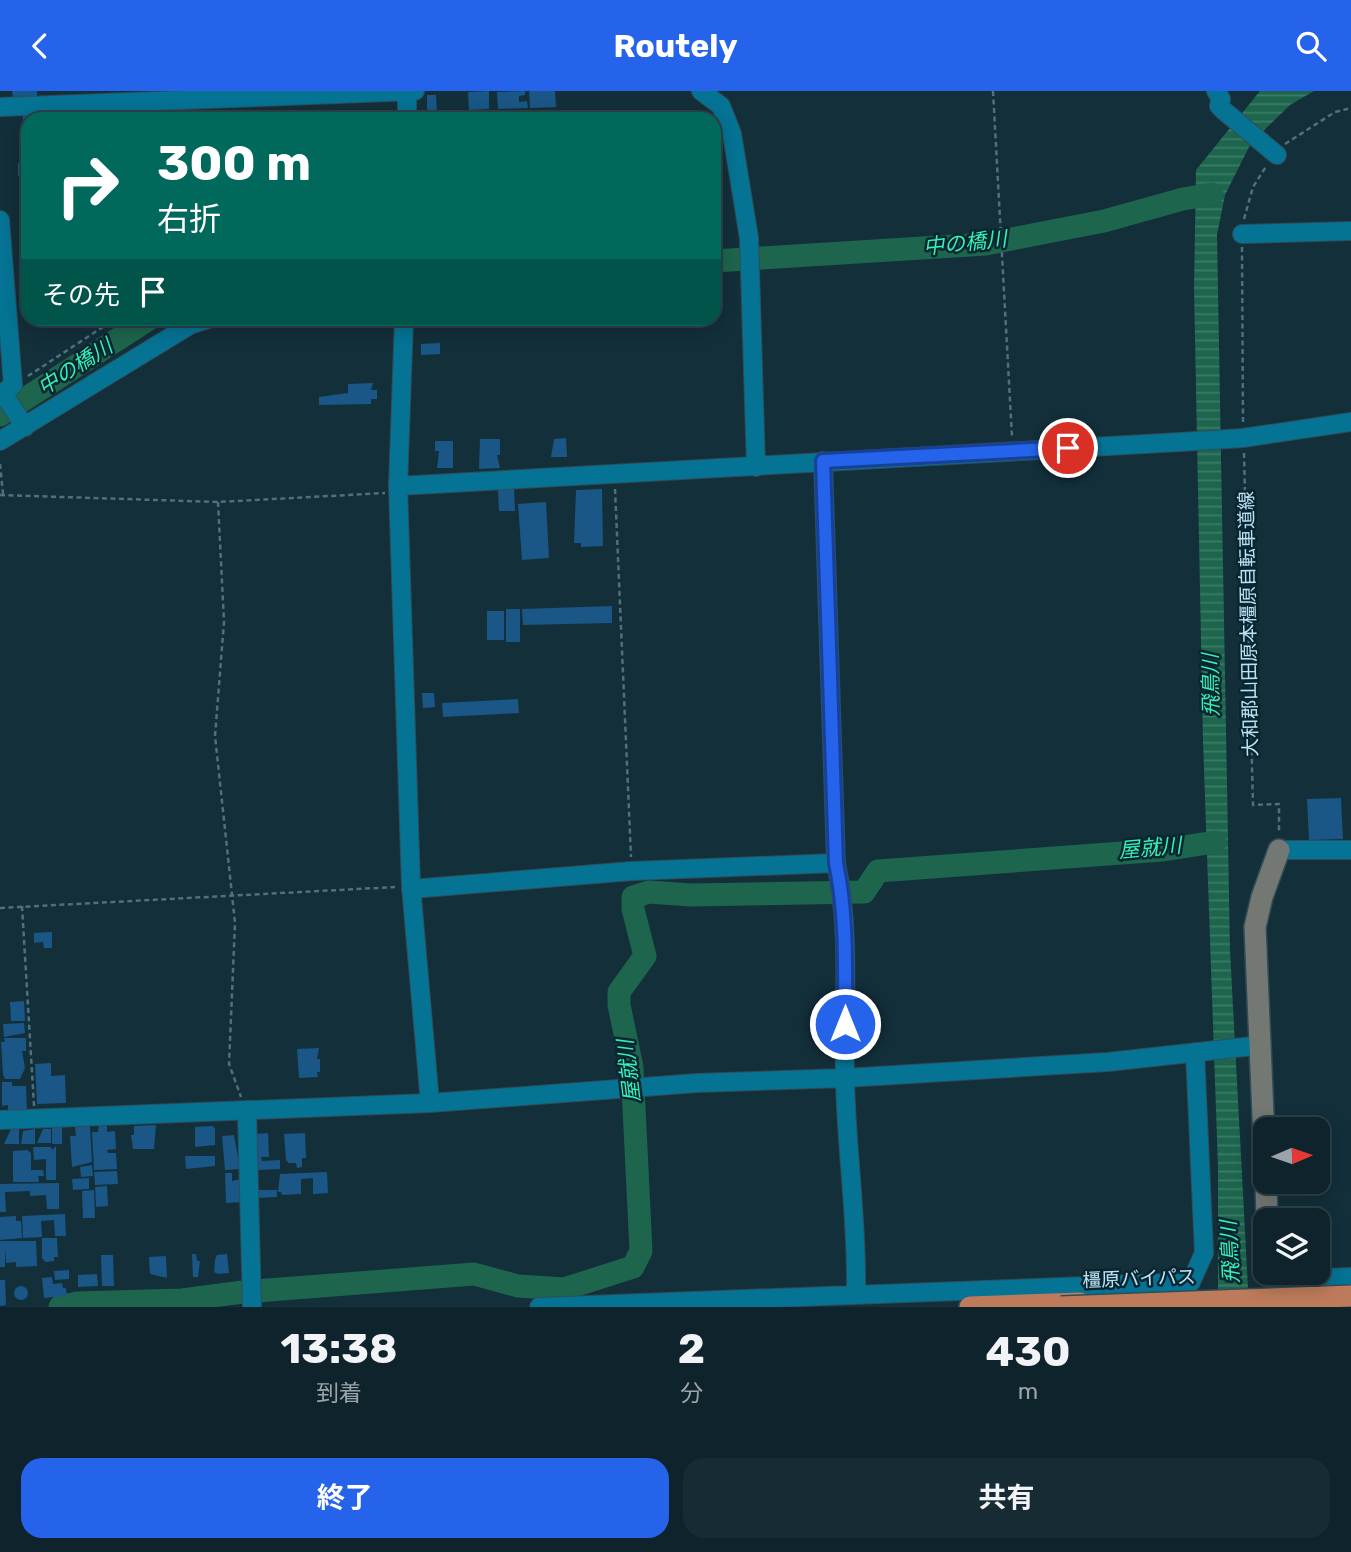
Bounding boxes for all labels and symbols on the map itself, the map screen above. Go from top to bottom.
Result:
water label: 中の橋川 [922,225,1010,259]
water label: 中の橋川 [33,332,118,400]
pin [1038,418,1098,478]
street label: 大和郡山田原本橿原自転車道線 [1235,491,1262,757]
water label: 飛鳥川 [1197,651,1224,717]
water label: 屋就川 [1117,832,1184,863]
position arrow [808,987,882,1061]
water label: 屋就川 [612,1036,645,1104]
north arrow [1253,1117,1330,1193]
water label: 飛鳥川 [1215,1218,1244,1284]
street label: 橿原バイパス [1082,1265,1196,1292]

